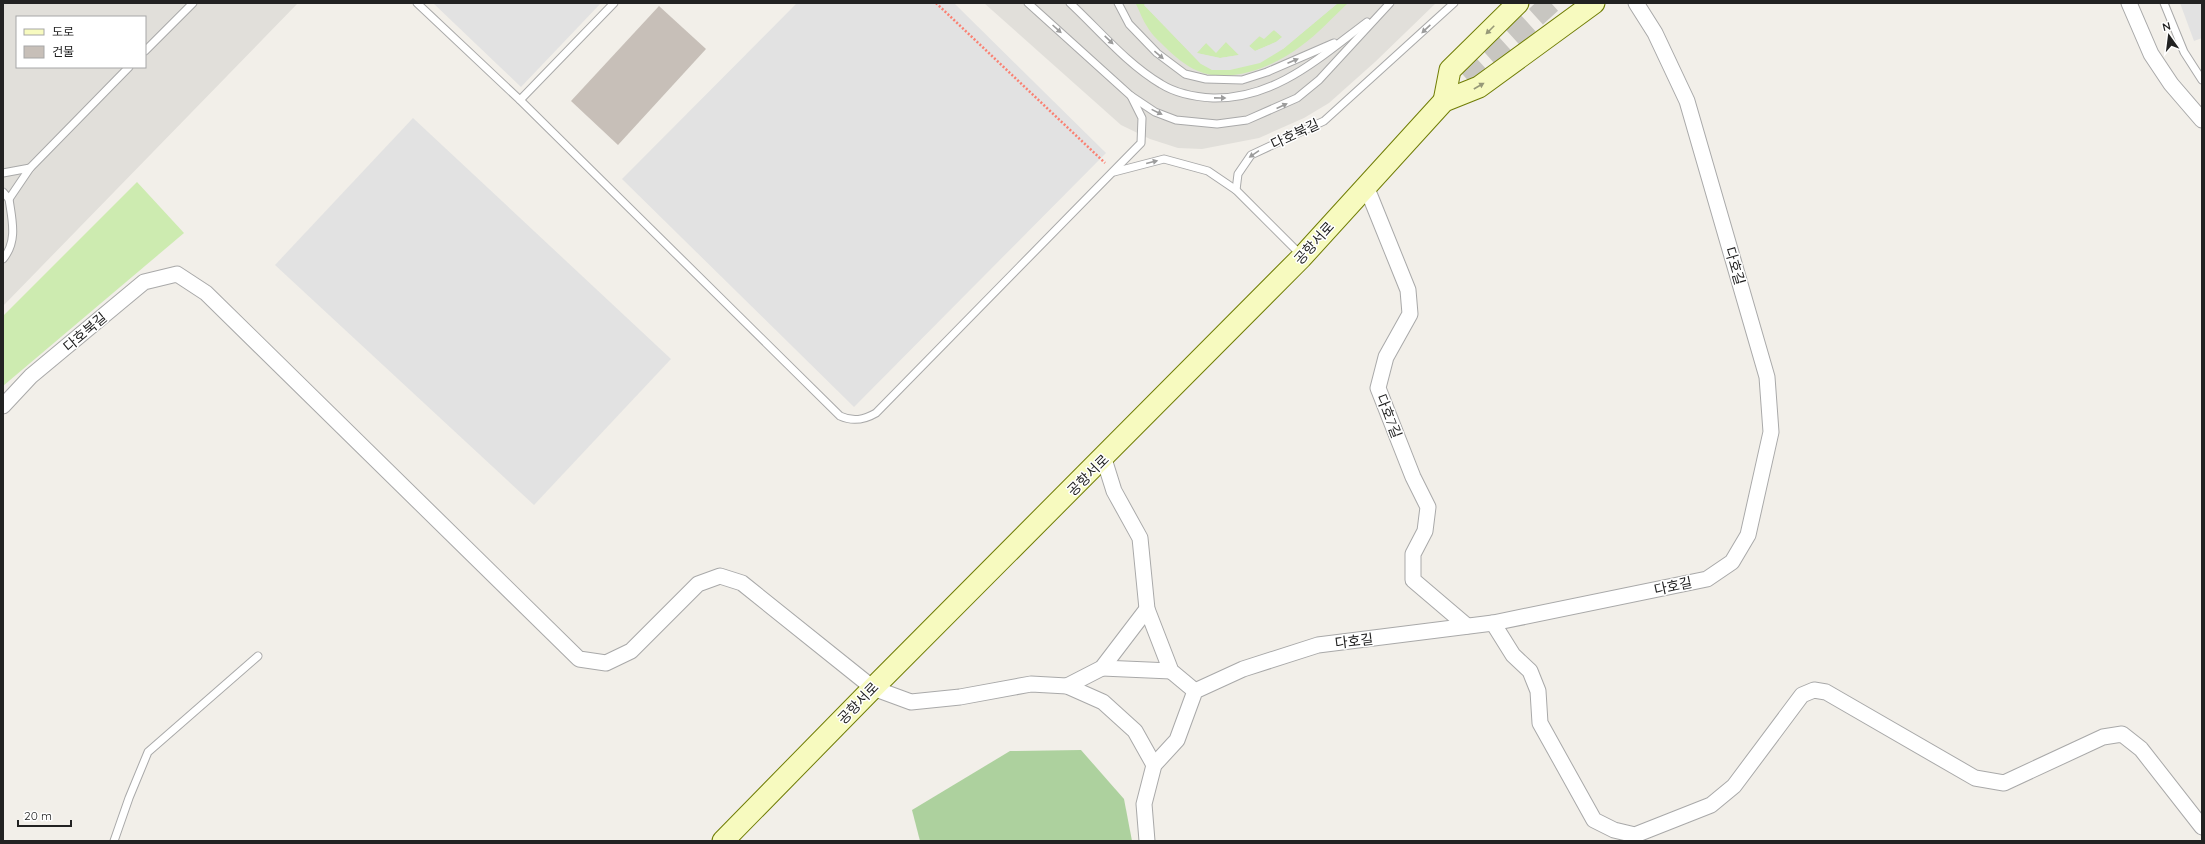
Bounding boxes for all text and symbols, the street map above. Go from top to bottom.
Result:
legend [16,16,146,68]
north arrow [2149,16,2189,56]
text: N [2161,19,2172,34]
text: 도로 [52,24,74,39]
one-way arrow [1052,25,1062,34]
one-way arrow [1420,25,1431,34]
one-way arrow [1485,26,1495,35]
one-way arrow [1104,35,1114,45]
text: 건물 [52,44,74,59]
one-way arrow [1154,50,1165,59]
one-way arrow [1287,58,1299,64]
one-way arrow [1473,82,1485,89]
one-way arrow [1214,95,1227,101]
one-way arrow [1276,103,1287,109]
one-way arrow [1151,109,1162,115]
street label: 다호북길 [1268,115,1322,153]
one-way arrow [1249,150,1260,158]
one-way arrow [1146,159,1158,165]
street label: 공항서로 [1290,218,1338,268]
street label: 다호길 [1721,245,1749,287]
street label: 다호북길 [59,309,111,355]
street label: 다호7길 [1372,391,1406,441]
street label: 공항서로 [1063,450,1113,500]
street label: 다호길 [1652,573,1694,599]
street label: 다호길 [1334,630,1374,652]
street label: 공항서로 [834,678,882,728]
scale bar [18,802,71,828]
text: 20 m [24,808,52,823]

